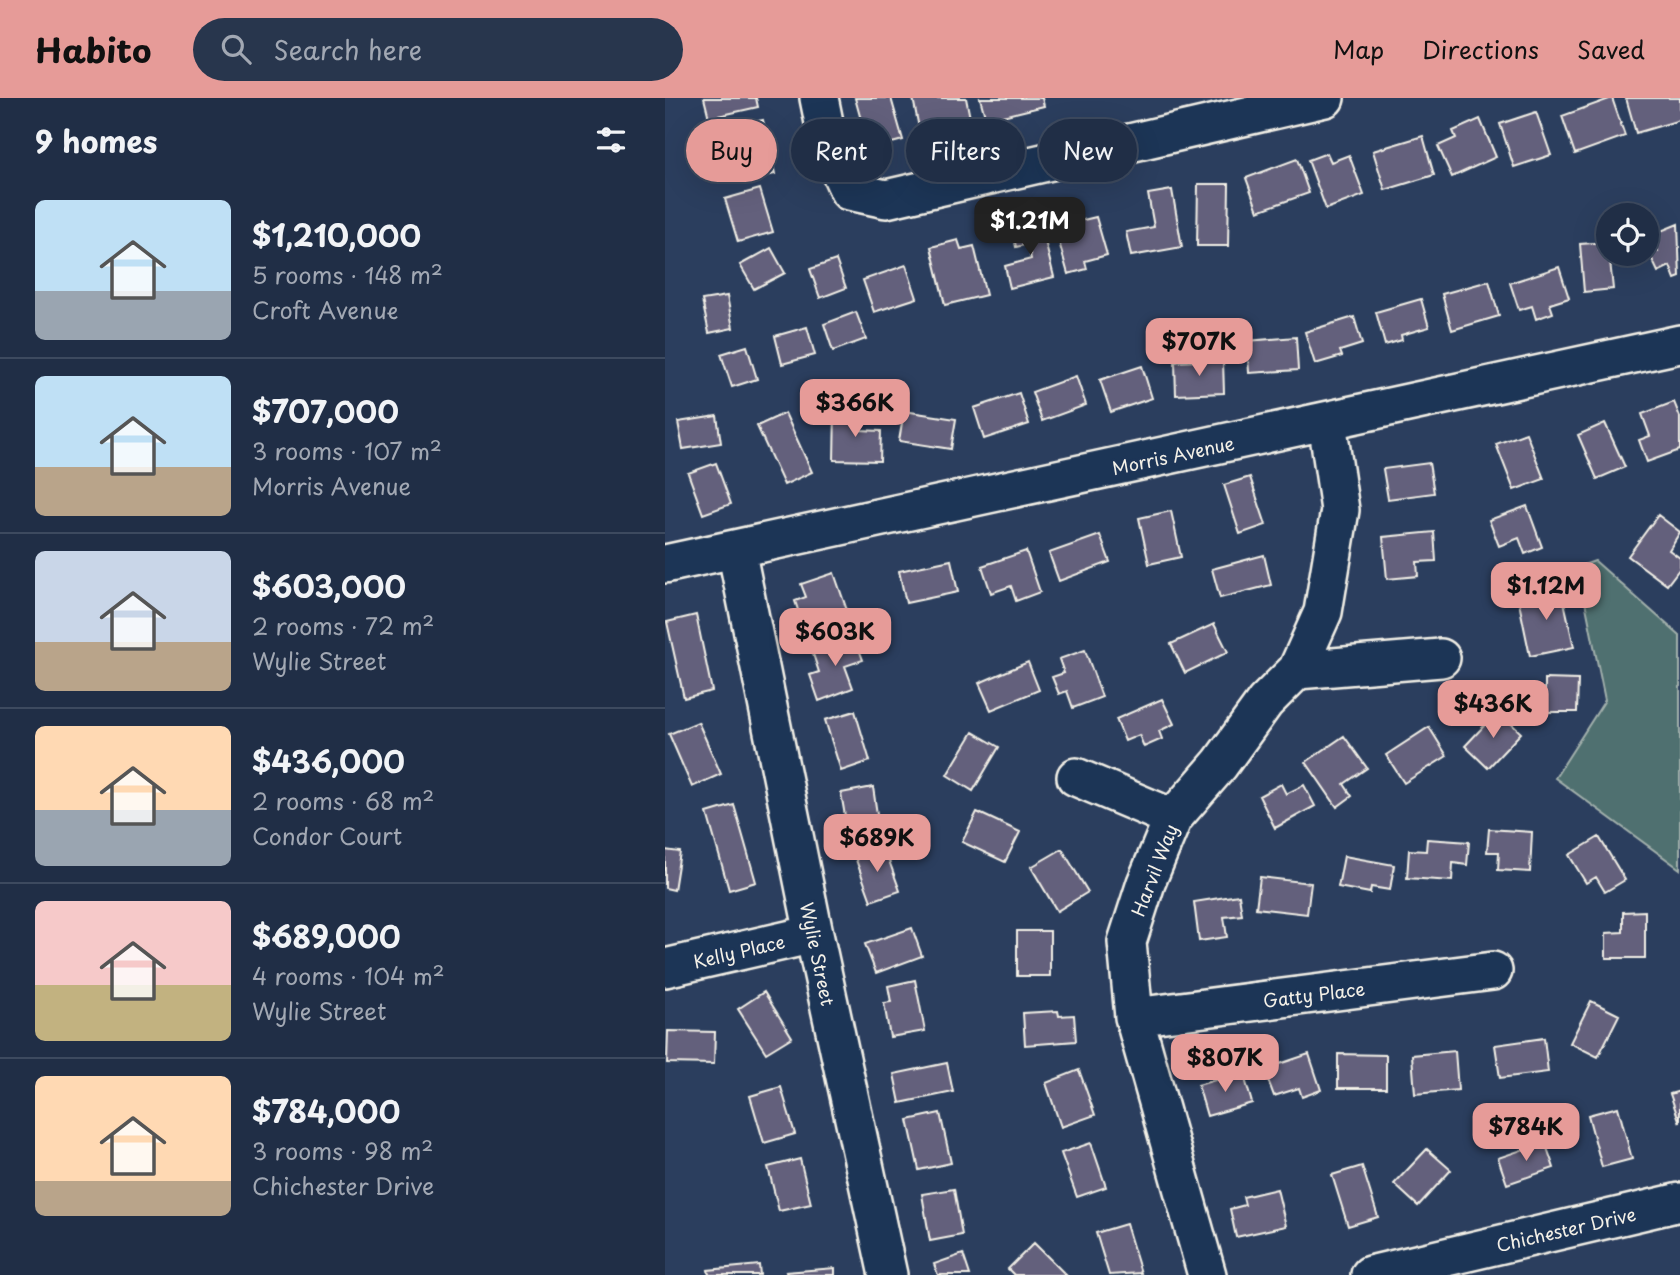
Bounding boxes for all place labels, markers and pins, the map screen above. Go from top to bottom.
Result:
pin: $1.21M [973,198,1087,257]
pin: $707K [1150,318,1248,378]
pin: $366K [806,380,904,439]
pin: $1.12M [1489,562,1603,622]
pin: $603K [786,608,884,668]
pin: $436K [1444,680,1542,740]
pin: $689K [828,814,926,874]
pin: $807K [1176,1034,1274,1094]
pin: $784K [1477,1104,1575,1163]

